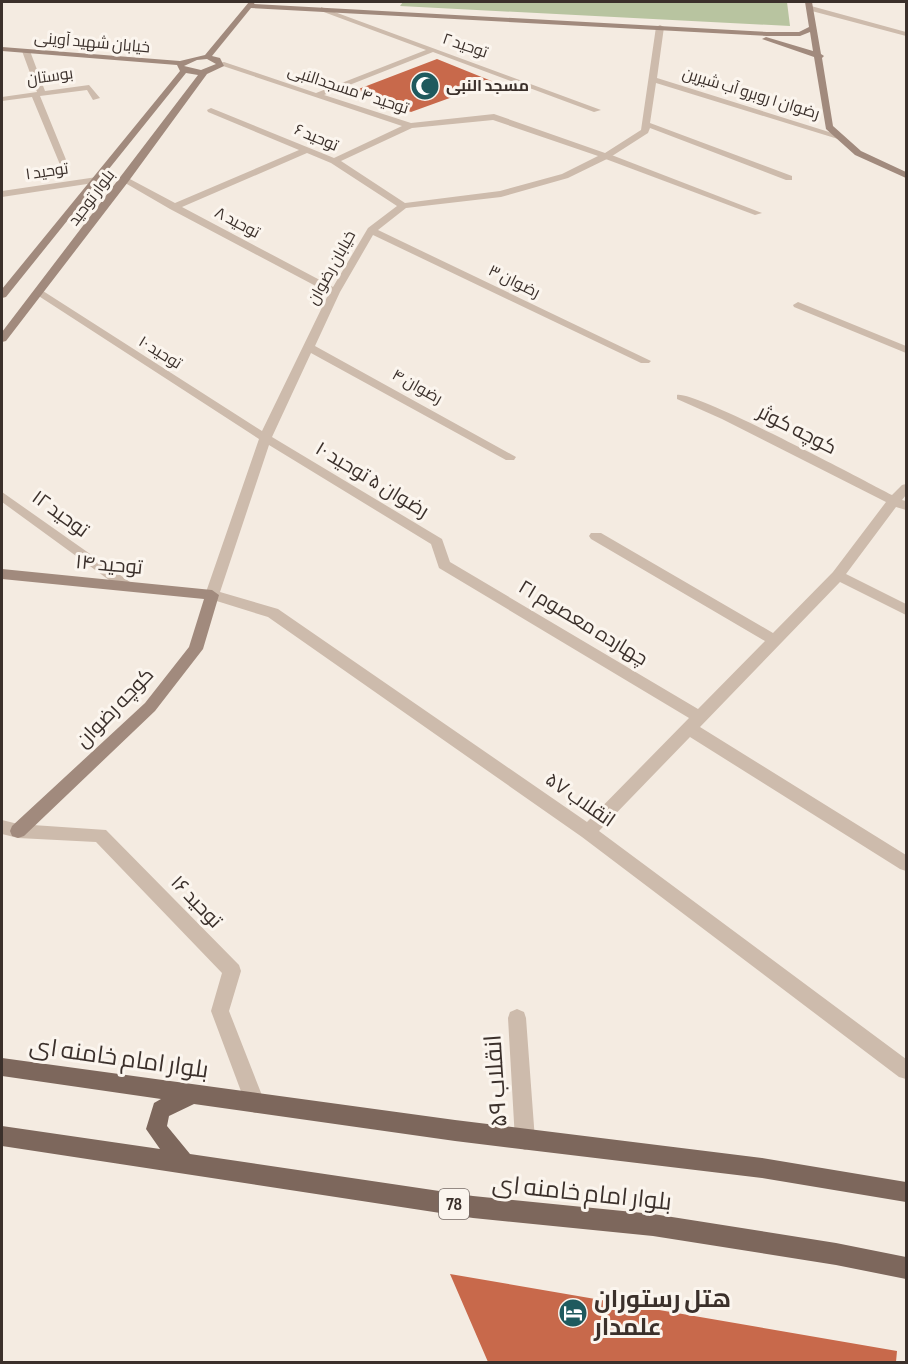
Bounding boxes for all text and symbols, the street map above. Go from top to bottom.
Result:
street label: خیابان شهید آوینی [33,28,151,58]
street label: توحید ۲ [440,29,491,63]
street label: توحید ۴ مسجدالنبی [285,62,411,119]
street label: بوستان [25,64,75,90]
street label: رضوان ۱ روبرو آب شیرین [680,64,822,124]
mosque icon: مسجد النبی [409,70,441,102]
place label: مسجد النبی [446,77,529,96]
street label: توحید ۶ [291,120,341,156]
street label: توحید ۱ [24,159,70,184]
street label: بلوار توحید [65,166,119,230]
street label: توحید ۸ [211,203,263,243]
street label: خیابان رضوان [304,228,360,308]
street label: رضوان ۳ [485,261,543,303]
street label: توحید ۱۰ [135,332,186,374]
street label: رضوان ۴ [388,365,446,409]
street label: کوچه کوثر [753,399,840,460]
street label: رضوان ۵ توحید ۱۰ [311,437,433,523]
street label: توحید ۱۲ [27,485,94,543]
street label: توحید ۱۴ [74,550,144,580]
street label: چهارده معصوم ۲۱ [513,575,652,672]
street label: کوچه رضوان [71,663,159,753]
street label: انقلاب ۵۷ [541,767,619,833]
street label: توحید ۱۶ [165,871,227,934]
street label: بلوار امام خامنه ای [27,1031,210,1086]
street label: انقلاب ۵۹ [478,1034,514,1128]
street label: بلوار امام خامنه ای [491,1169,673,1218]
road number: 78 [439,1189,469,1219]
place label: هتل رستوران علمدار [593,1285,731,1342]
hotel icon: هتل رستوران علمدار [557,1297,589,1329]

